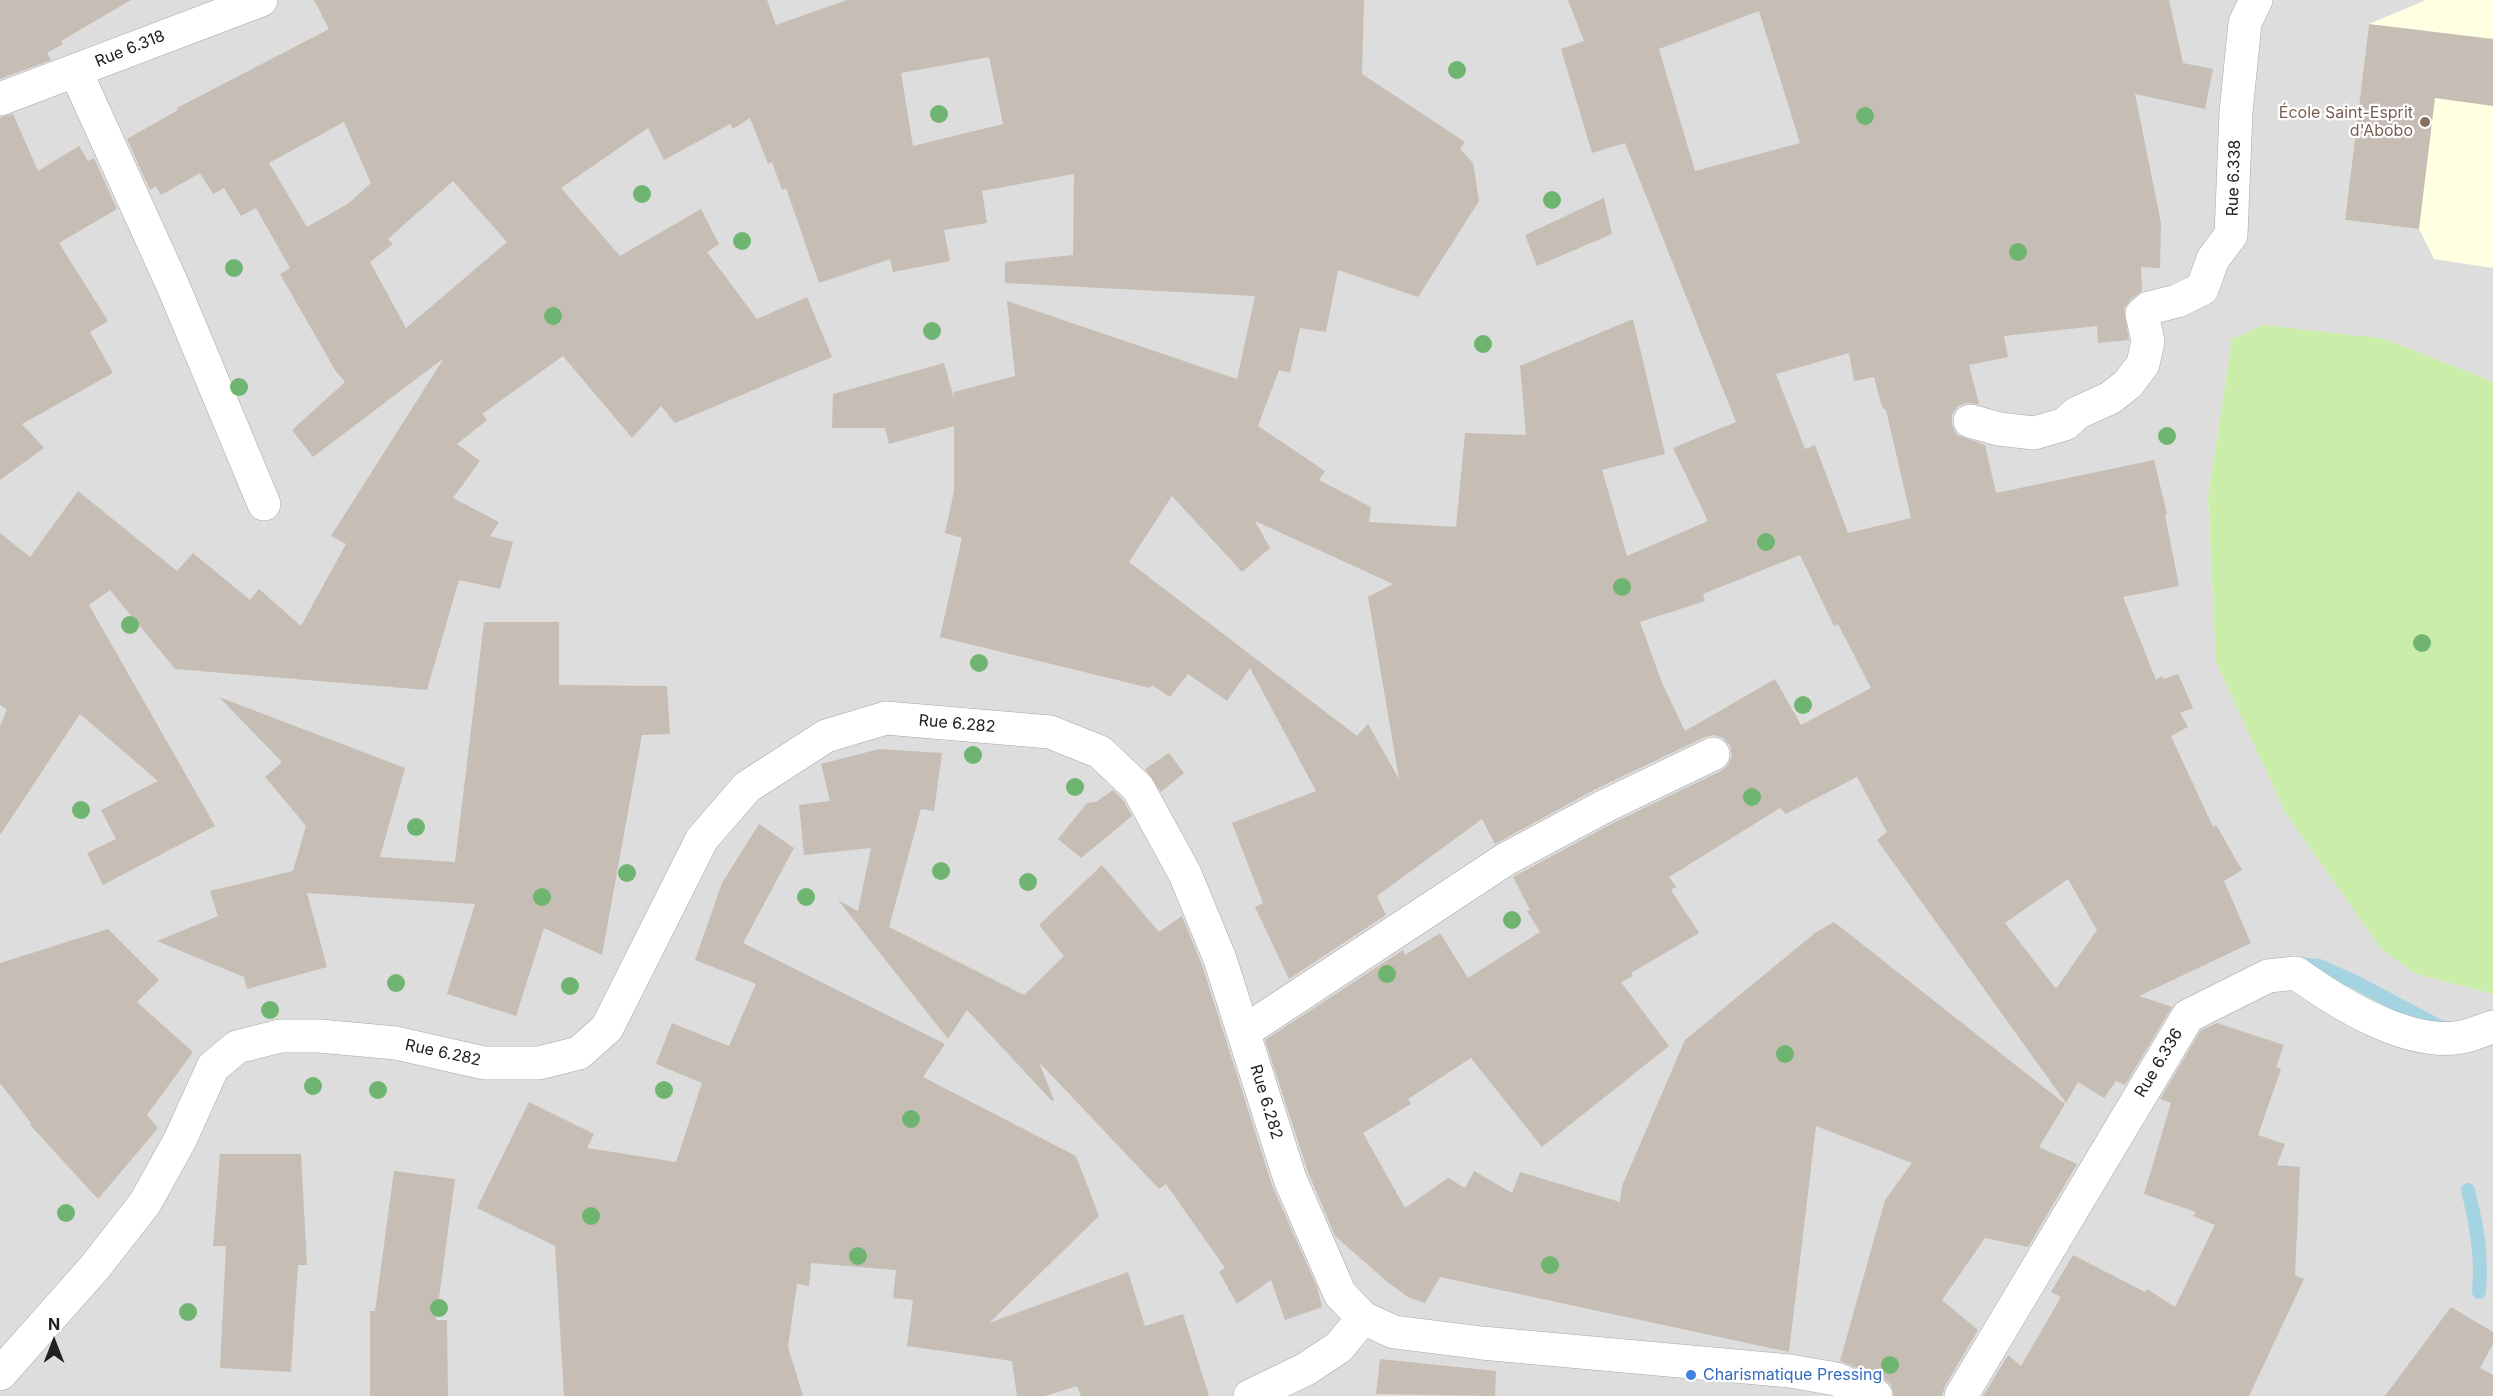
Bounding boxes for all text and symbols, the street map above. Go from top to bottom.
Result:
street label: Rue 6.318 [92,26,168,72]
place label: École Saint-Esprit d'Abobo [2279,103,2413,141]
marker: École Saint-Esprit d'Abobo [2418,115,2432,129]
street label: Rue 6.338 [2223,139,2245,217]
street label: Rue 6.282 [918,711,996,737]
street label: Rue 6.336 [2131,1025,2187,1101]
street label: Rue 6.282 [403,1036,483,1070]
street label: Rue 6.282 [1246,1062,1286,1142]
north arrow [24,1312,84,1372]
text: N [48,1314,60,1334]
place label: Charismatique Pressing [1703,1365,1882,1385]
marker: Charismatique Pressing [1684,1368,1698,1382]

